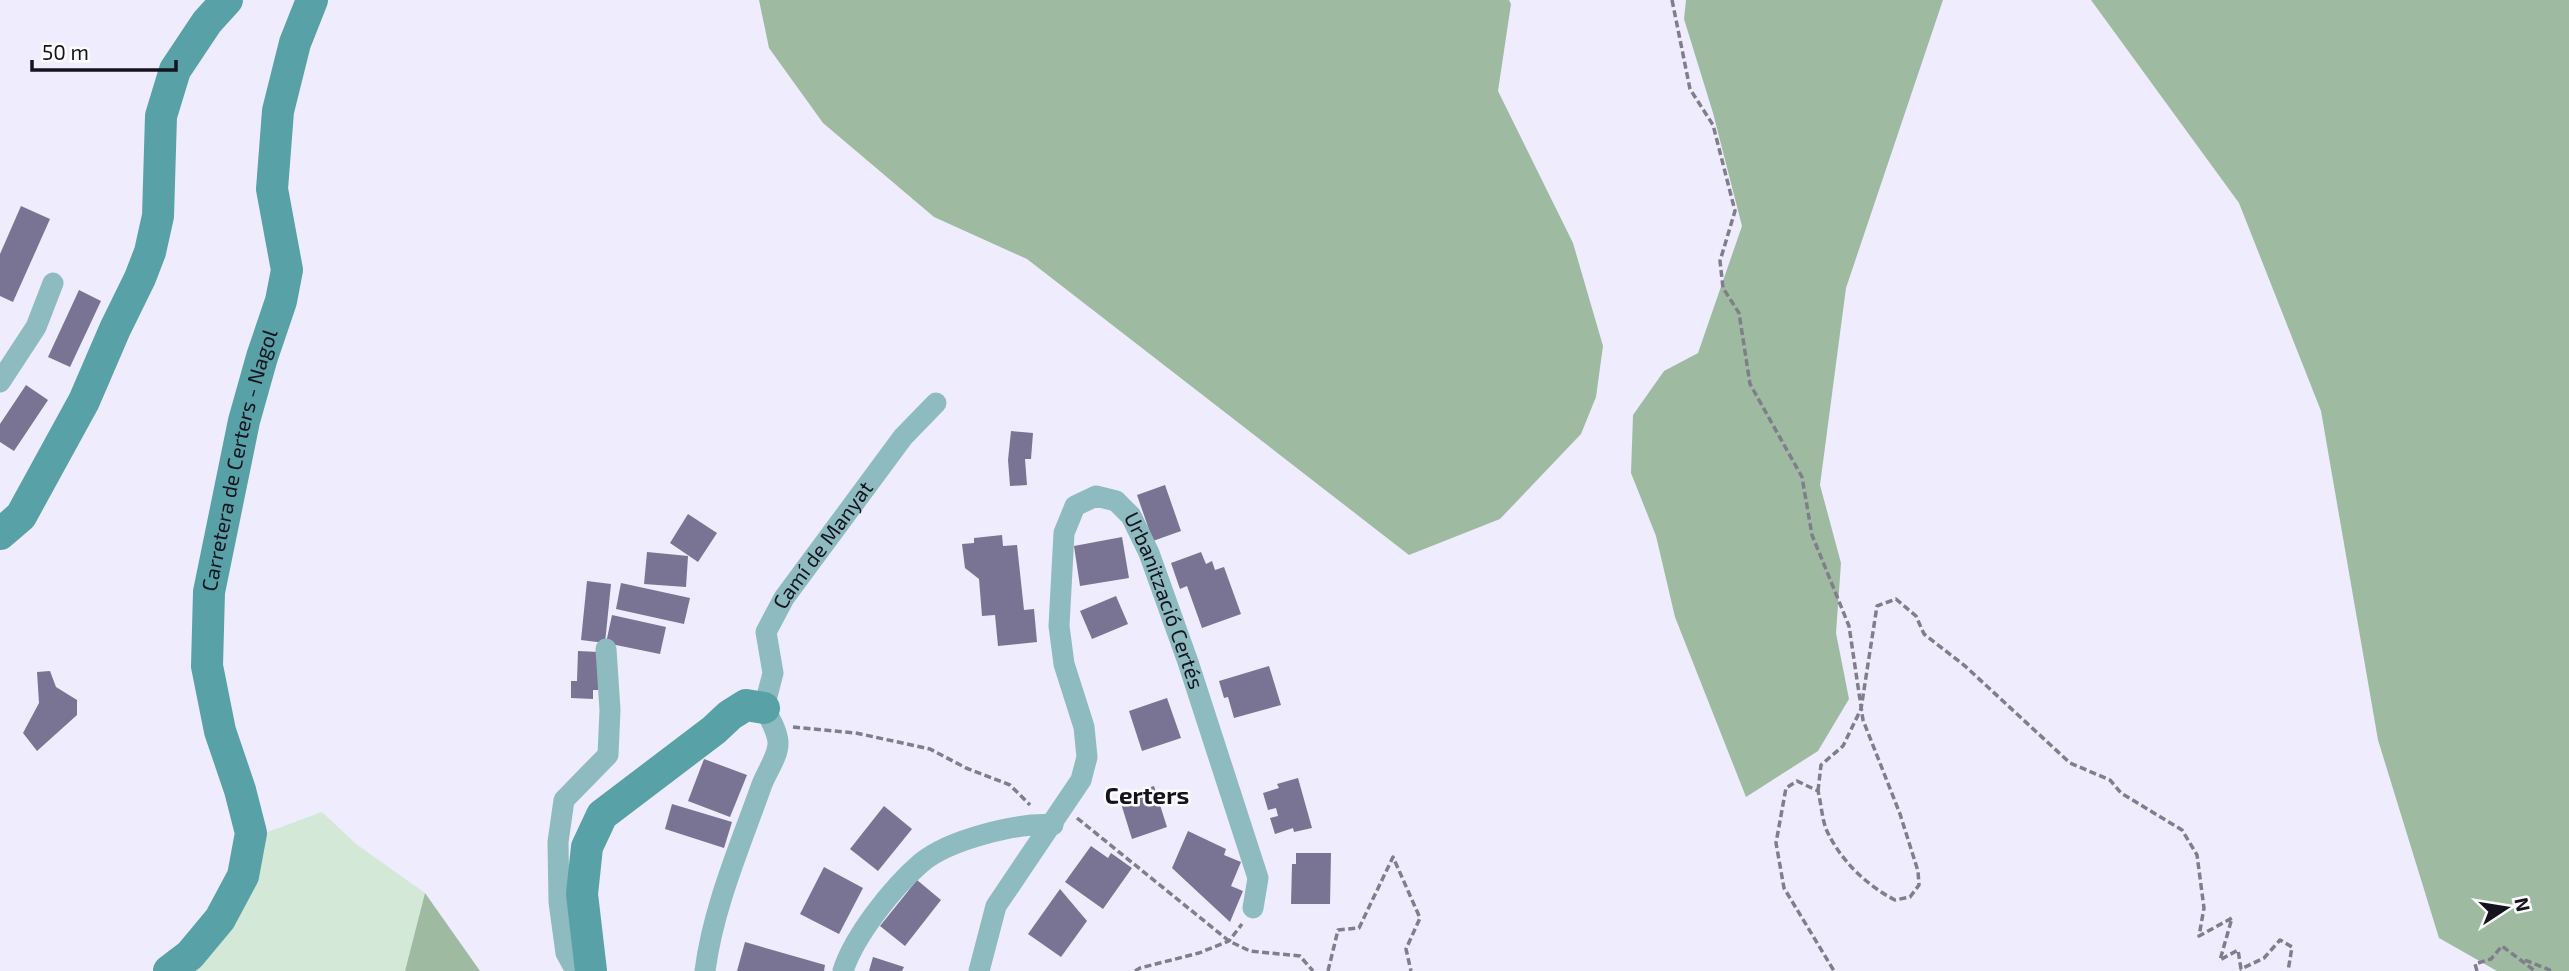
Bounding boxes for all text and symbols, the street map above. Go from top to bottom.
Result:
scale bar [32,28,175,72]
text: 50 m [42,39,89,64]
street label: Carretera de Certers - Nagol [195,325,282,593]
street label: Camí de Manyat [767,476,877,613]
street label: Urbanització Certés [1120,508,1210,692]
district label: Certers [1105,780,1189,809]
north arrow [2471,873,2541,943]
text: N [2510,895,2536,913]

